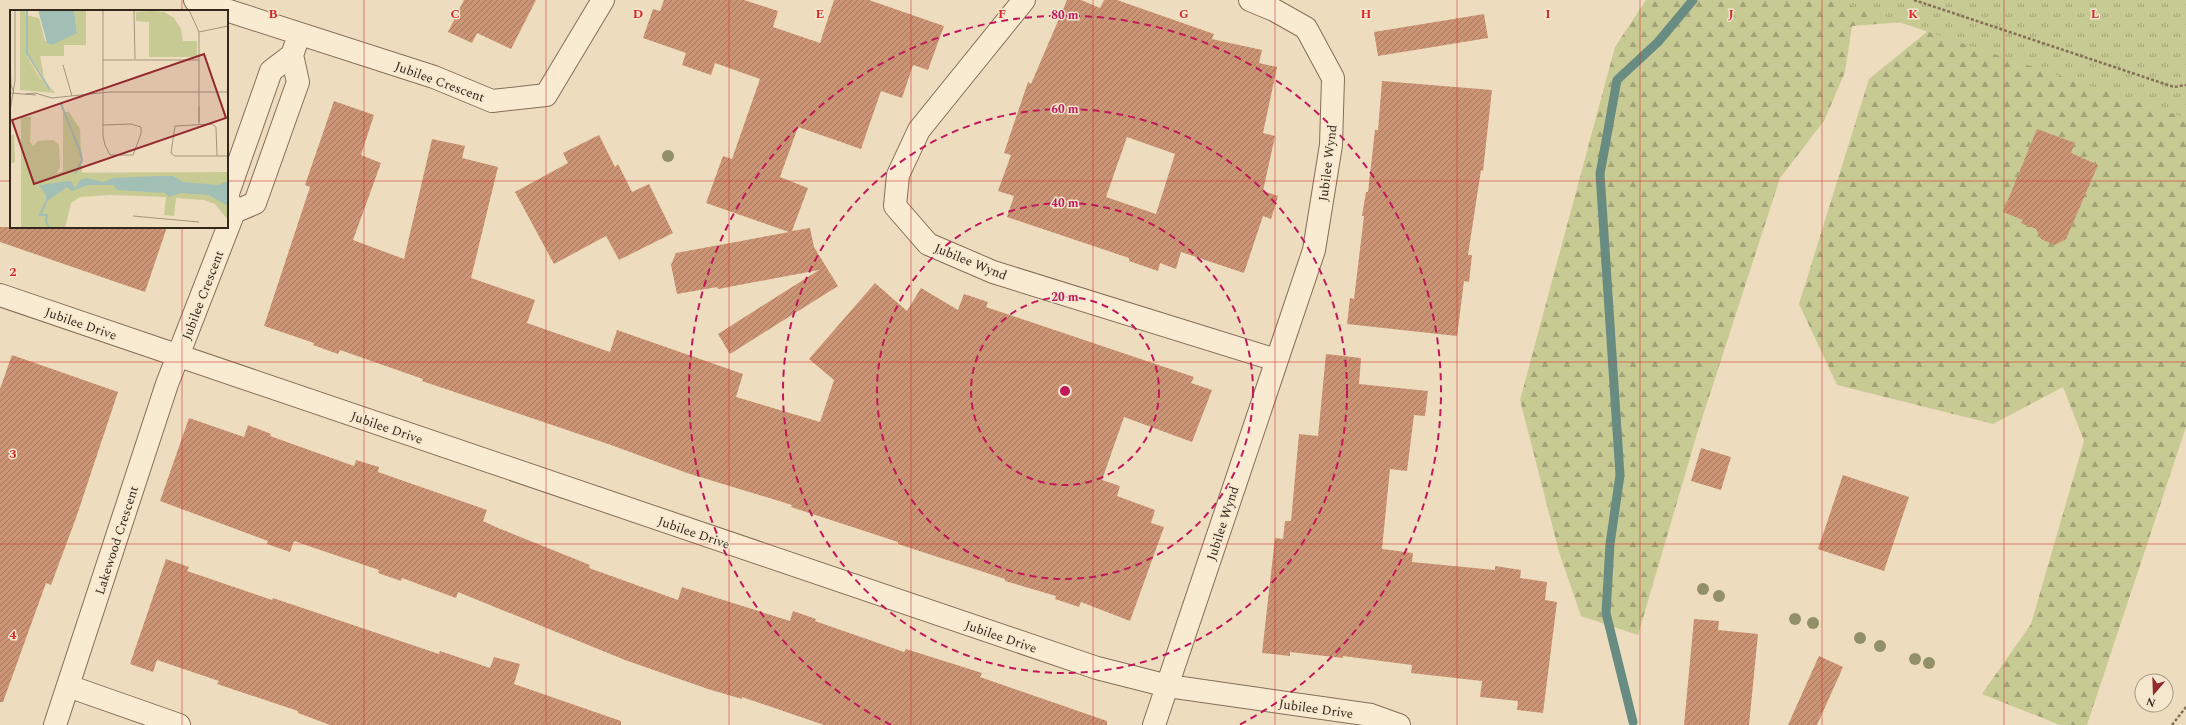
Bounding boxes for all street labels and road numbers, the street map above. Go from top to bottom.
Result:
street label: Jubilee Crescent [392,56,488,108]
street label: Jubilee Wynd [1313,124,1343,203]
street label: Jubilee Wynd [931,238,1010,286]
street label: Jubilee Crescent [177,247,229,343]
street label: Jubilee Drive [42,302,119,346]
street label: Jubilee Drive [348,406,425,450]
street label: Lakewood Crescent [90,483,144,597]
street label: Jubilee Wynd [1202,484,1244,563]
street label: Jubilee Drive [655,511,732,555]
street label: Jubilee Drive [962,615,1039,659]
street label: Jubilee Drive [1277,694,1354,724]

